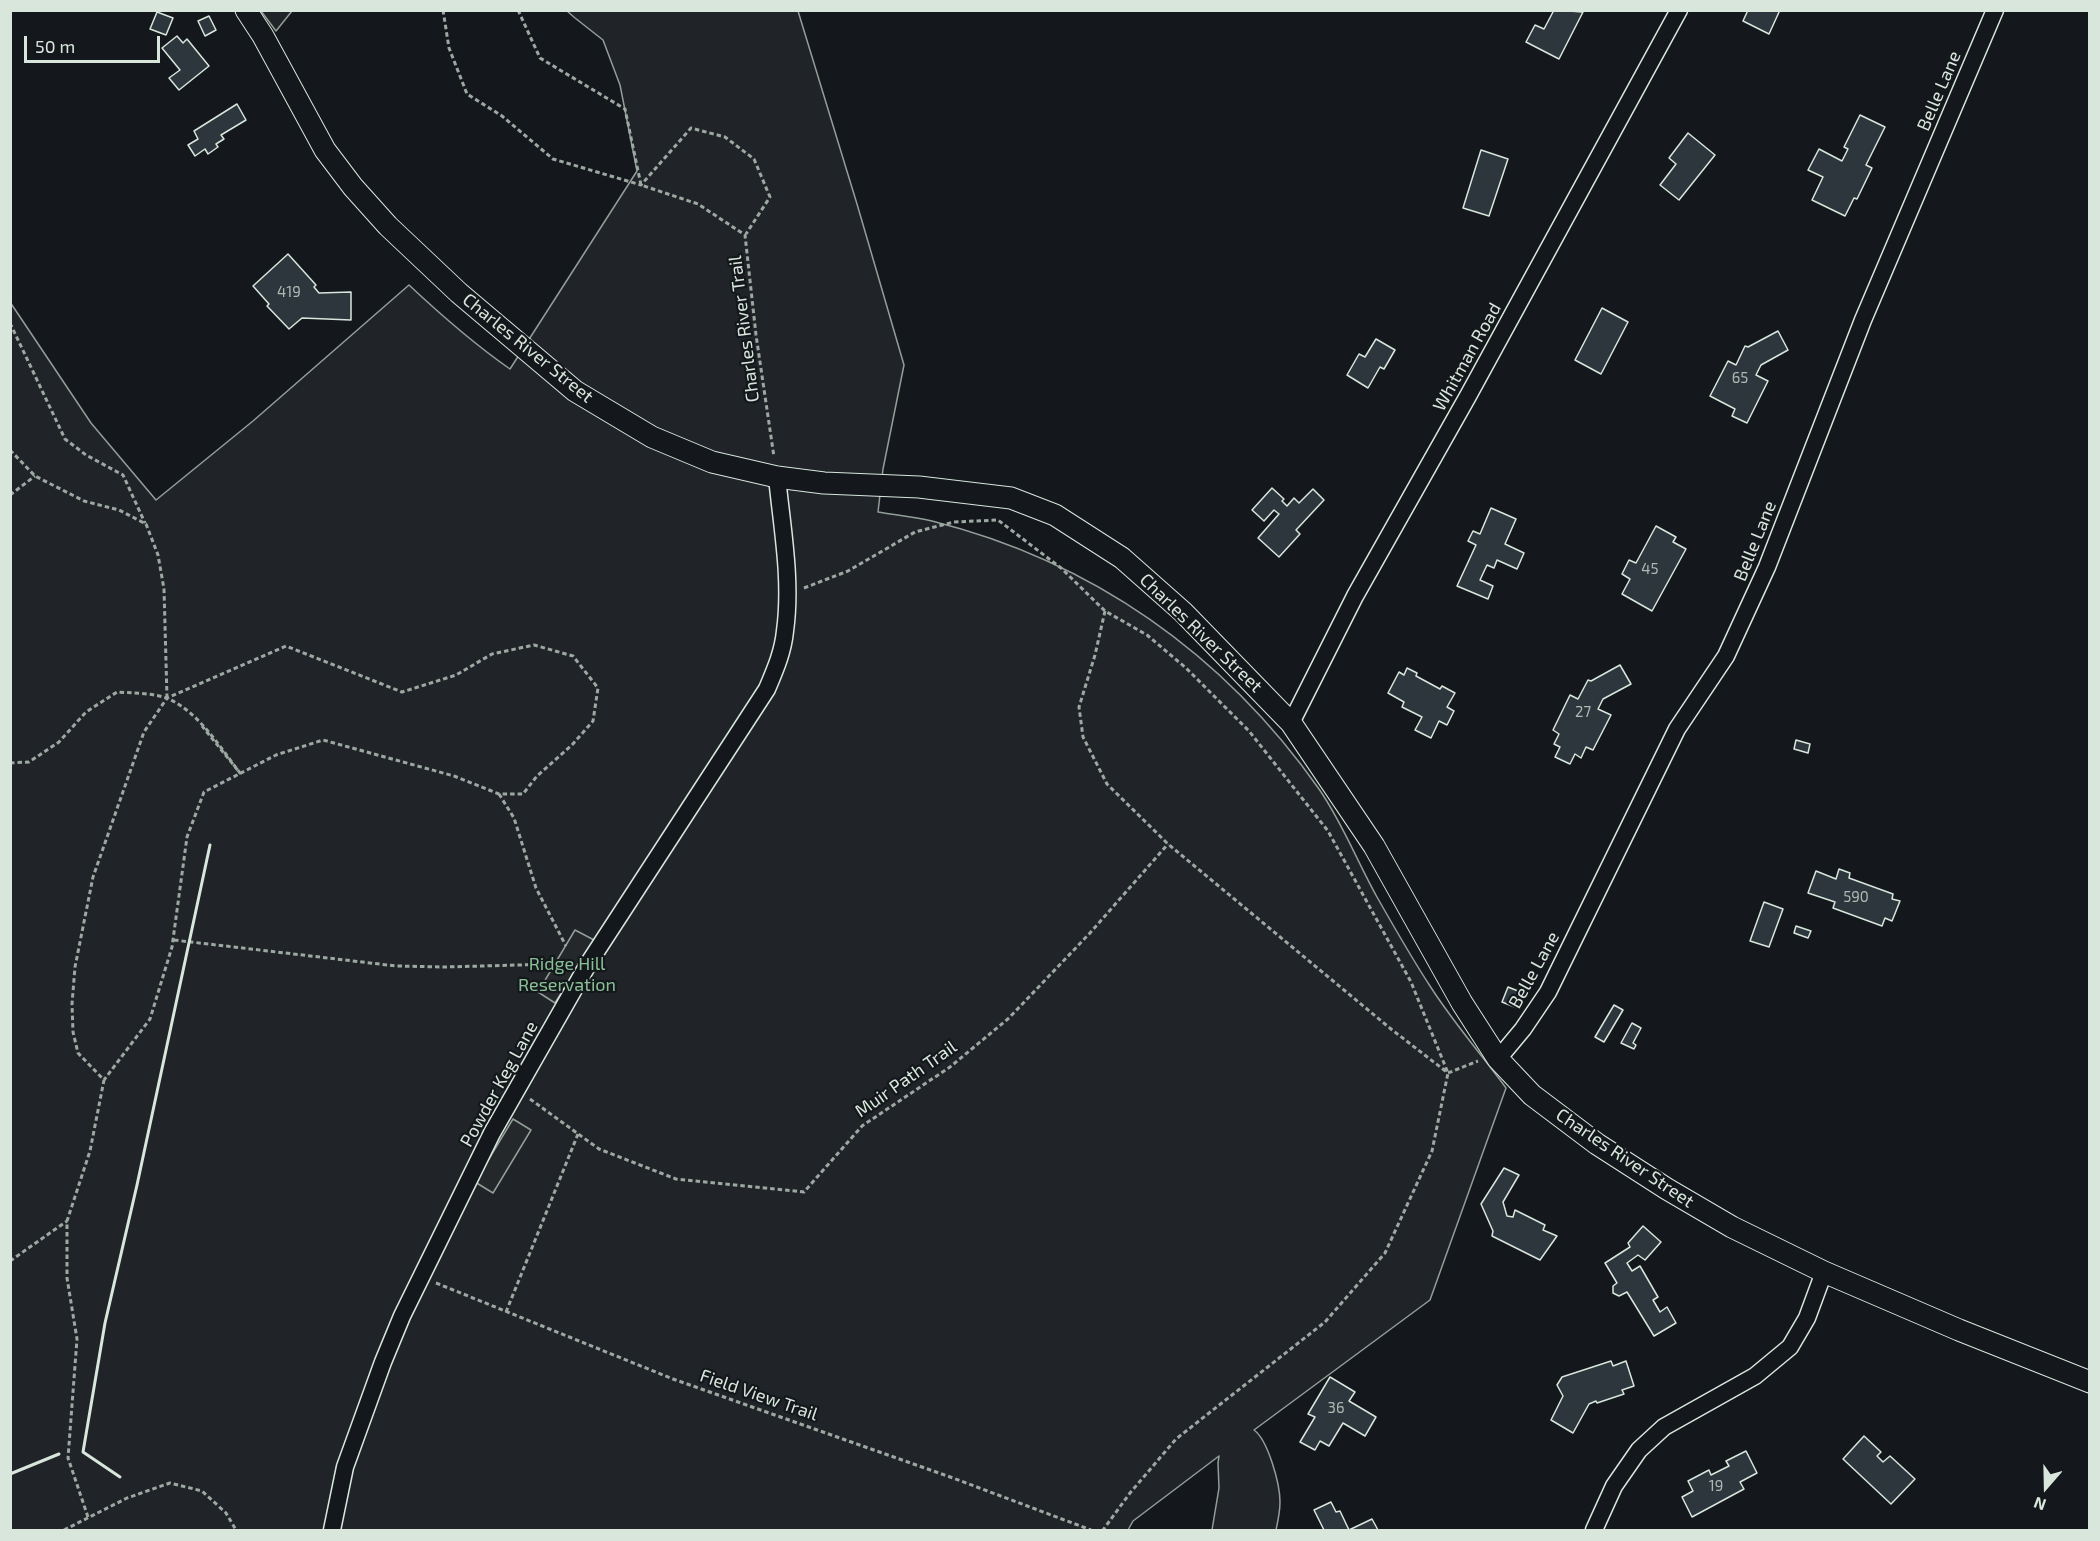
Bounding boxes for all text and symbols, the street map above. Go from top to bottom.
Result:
scale bar [27,24,164,62]
text: 50 m [35,35,75,57]
street label: Belle Lane [1913,48,1965,134]
street label: Charles River Trail [724,254,764,404]
house number: 419 [277,283,301,301]
street label: Charles River Street [458,289,598,407]
street label: Whitman Road [1428,299,1506,415]
house number: 65 [1732,369,1748,387]
street label: Belle Lane [1729,498,1781,584]
house number: 45 [1641,560,1659,578]
street label: Charles River Street [1135,569,1267,697]
house number: 27 [1575,703,1591,721]
house number: 590 [1843,888,1869,906]
street label: Belle Lane [1504,928,1564,1012]
park label: Ridge Hill Reservation [518,953,616,996]
street label: Powder Keg Lane [456,1018,542,1150]
street label: Muir Path Trail [851,1036,961,1122]
street label: Charles River Street [1552,1104,1698,1212]
street label: Field View Trail [697,1365,821,1425]
house number: 36 [1328,1399,1344,1417]
north arrow [2016,1457,2076,1517]
house number: 19 [1709,1477,1723,1495]
text: N [2031,1493,2048,1515]

